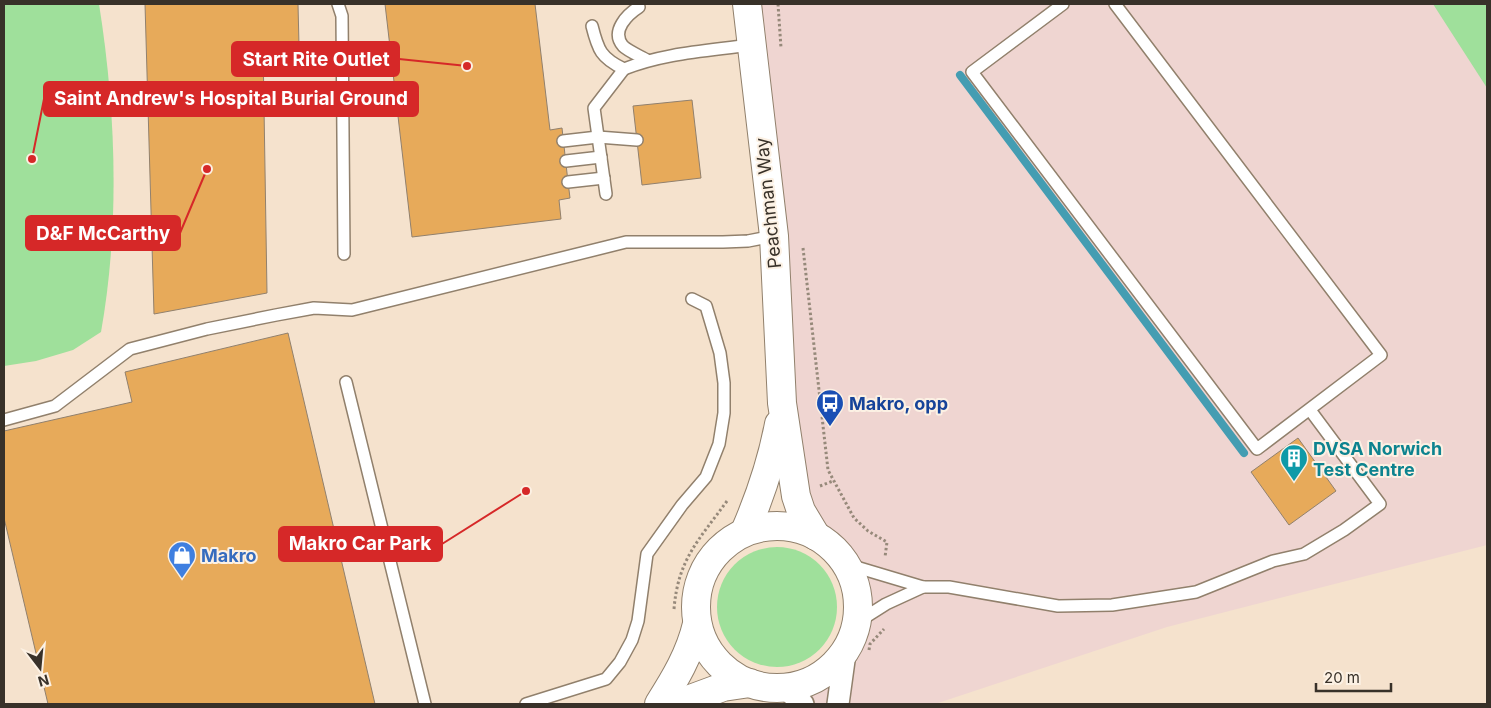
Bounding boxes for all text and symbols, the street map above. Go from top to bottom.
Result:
callout: Start Rite Outlet [232,42,399,76]
text: Start Rite Outlet [242,48,390,71]
callout: Saint Andrew's Hospital Burial Ground [44,82,418,116]
text: Saint Andrew's Hospital Burial Ground [54,87,408,110]
street label: Peachman Way [751,137,785,269]
callout: D&F McCarthy [26,216,180,250]
text: D&F McCarthy [36,222,171,245]
bus stop icon: Makro, opp [815,388,845,427]
place label: Makro, opp [849,393,948,414]
place label: DVSA Norwich Test Centre [1313,438,1442,480]
building icon: DVSA Norwich Test Centre [1279,443,1309,482]
callout: Makro Car Park [279,527,442,561]
text: Makro Car Park [289,532,431,555]
shop icon: Makro [167,540,197,579]
place label: Makro [201,545,257,566]
north arrow [15,643,65,693]
scale bar [1316,660,1391,692]
text: 20 m [1324,668,1360,687]
text: N [36,671,51,691]

